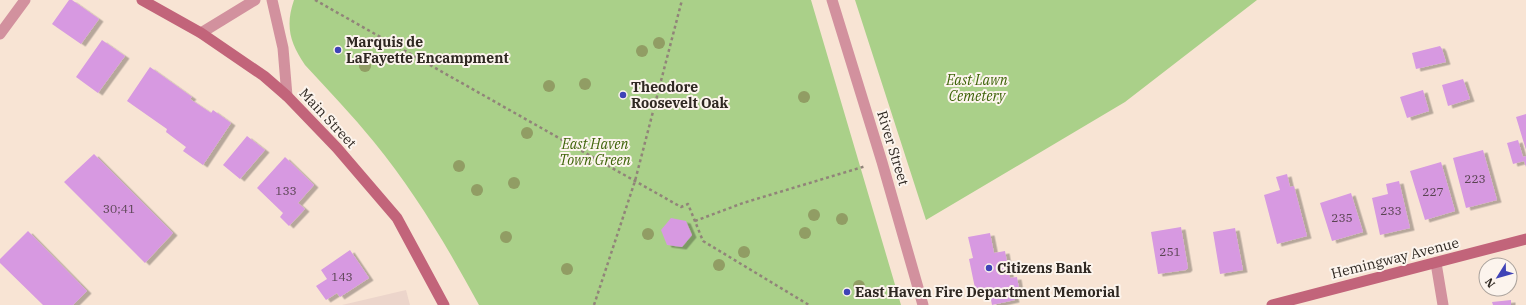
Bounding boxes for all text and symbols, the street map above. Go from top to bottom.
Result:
place label: Marquis de LaFayette Encampment [346,33,509,67]
marker: Marquis de LaFayette Encampment [333,45,343,55]
park label: East Lawn Cemetery [945,71,1008,105]
place label: Theodore Roosevelt Oak [631,78,729,112]
street label: Main Street [296,84,360,152]
marker: Theodore Roosevelt Oak [618,90,628,100]
street label: River Street [873,108,913,188]
park label: East Haven Town Green [559,135,631,169]
house number: 223 [1464,171,1486,186]
house number: 133 [275,183,297,198]
house number: 227 [1422,184,1444,199]
house number: 30;41 [103,201,135,216]
house number: 233 [1380,203,1402,218]
house number: 235 [1331,210,1353,225]
street label: Hemingway Avenue [1329,233,1461,283]
house number: 251 [1159,244,1181,259]
north arrow [1478,257,1518,297]
place label: Citizens Bank [997,259,1092,277]
marker: Citizens Bank [984,263,994,273]
house number: 143 [331,269,353,284]
text: N [1482,275,1498,291]
place label: East Haven Fire Department Memorial [855,283,1120,301]
marker: East Haven Fire Department Memorial [842,287,852,297]

